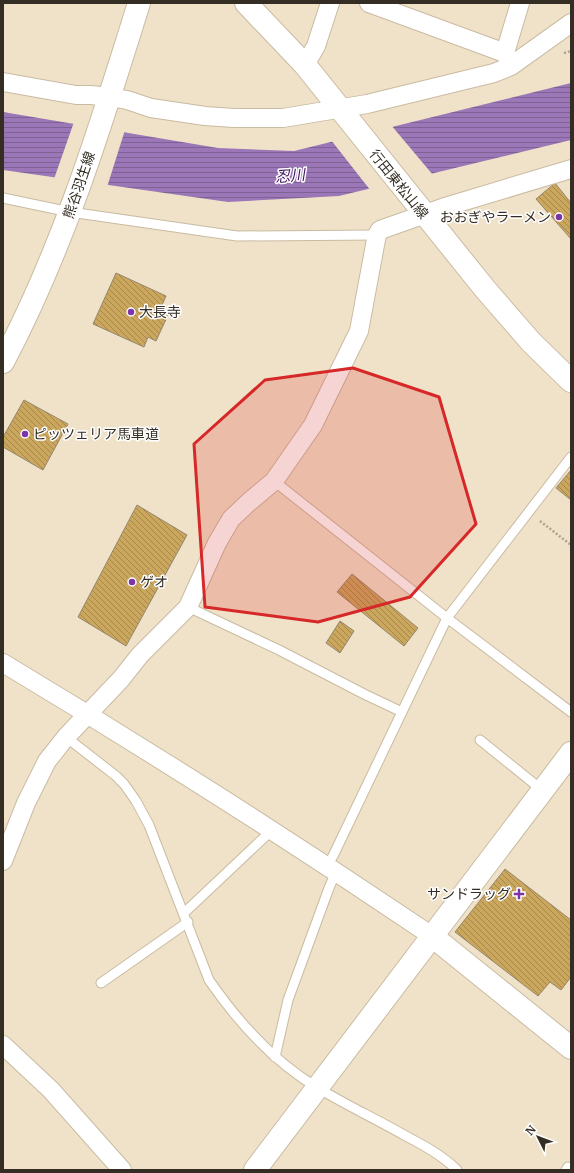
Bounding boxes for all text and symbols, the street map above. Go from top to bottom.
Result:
street label: 行田東松山線 [366,146,432,222]
street label: 熊谷羽生線 [59,149,99,221]
water label: 忍川 [274,165,308,186]
place label: おおぎやラーメン [440,208,551,226]
marker: おおぎやラーメン [554,212,564,222]
place label: 大長寺 [139,303,181,321]
marker: 大長寺 [126,307,136,317]
place label: ピッツェリア馬車道 [33,425,159,443]
marker: ピッツェリア馬車道 [20,429,30,439]
place label: ゲオ [140,573,168,591]
marker: ゲオ [127,577,137,587]
place label: サンドラッグ [427,885,511,903]
marker: サンドラッグ [514,889,524,899]
north arrow [518,1117,558,1157]
text: N [522,1122,539,1138]

